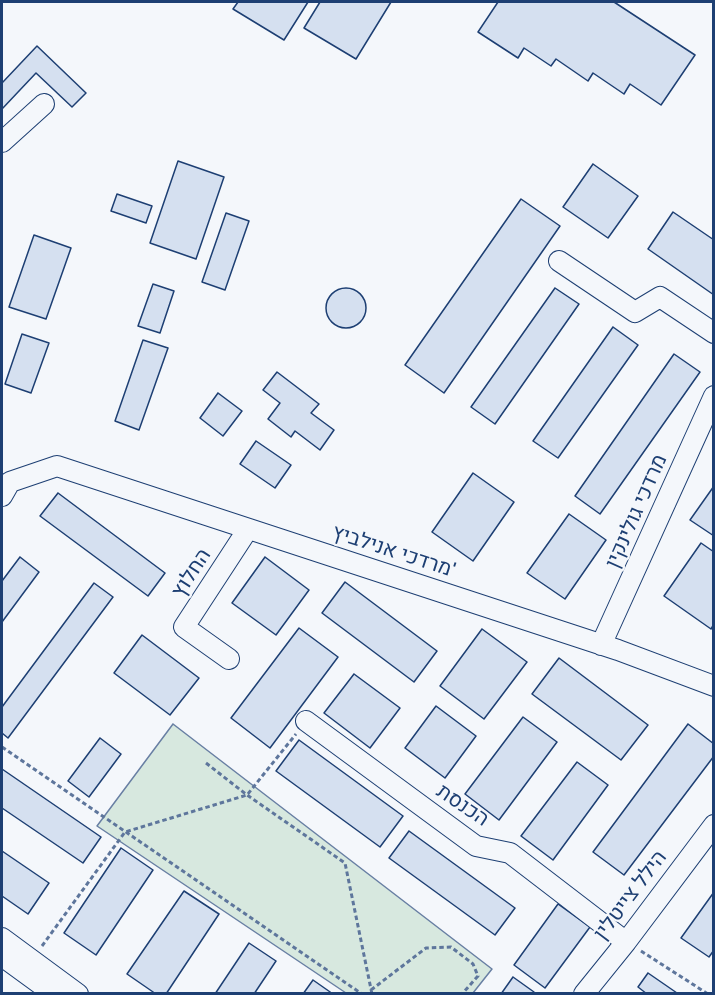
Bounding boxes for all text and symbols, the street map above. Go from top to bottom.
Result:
street label: מרדכי גולינקין [600,450,672,572]
street label: מרדכי אנילביץ' [329,519,459,583]
street label: החלוץ [166,544,216,602]
street label: הכנסת [432,778,494,832]
street label: הילל צייטלין [588,845,672,945]

